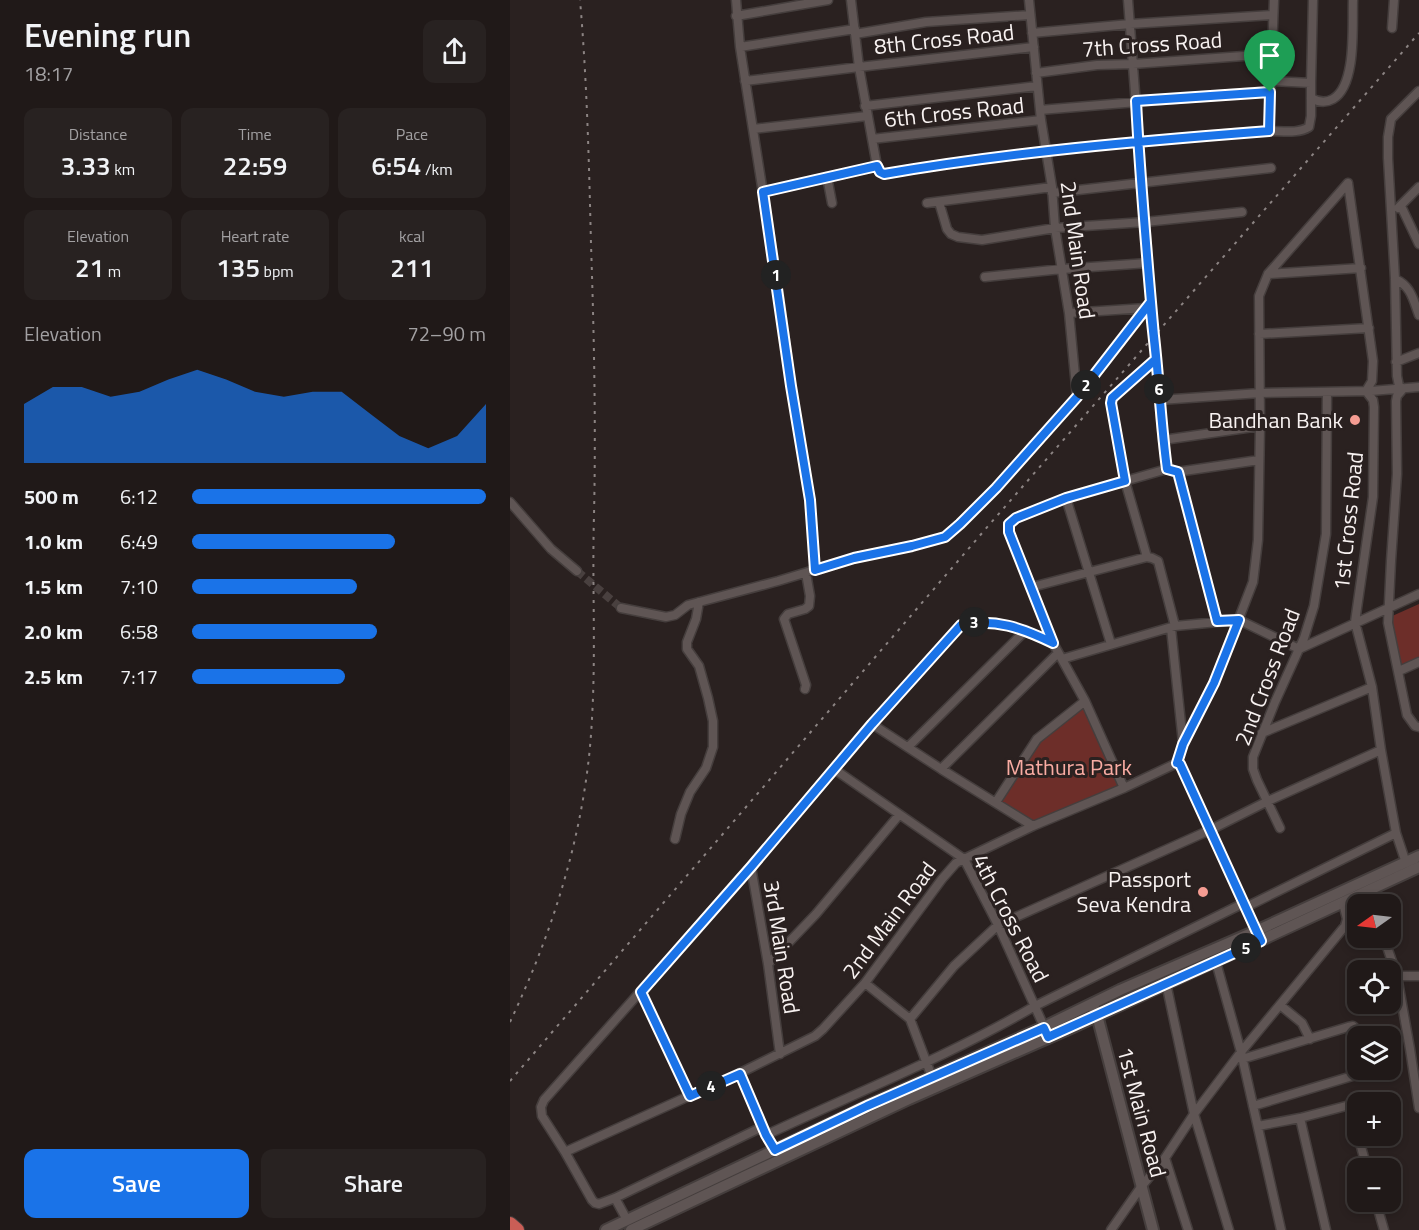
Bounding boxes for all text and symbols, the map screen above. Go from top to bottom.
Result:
text: Evening run [24,10,191,60]
street label: 8th Cross Road [872,15,1016,63]
button: share [423,20,486,83]
street label: 7th Cross Road [1081,22,1223,66]
pin [1244,30,1295,92]
icon: arrive [1253,39,1286,72]
text: 18:17 [24,58,73,89]
street label: 6th Cross Road [882,88,1026,136]
text: Distance [69,122,127,146]
text: Time [238,122,272,146]
text: Pace [396,122,428,146]
text: 3.33 [61,146,111,185]
text: 22:59 [223,146,287,185]
text: 6:54 [371,146,421,185]
text: km [111,157,135,181]
text: /km [421,157,453,181]
street label: 2nd Main Road [1051,179,1105,321]
text: Elevation [67,224,129,248]
text: Heart rate [221,224,289,248]
text: kcal [399,224,425,248]
text: 21 [75,248,104,287]
text: 135 [216,248,260,287]
text: 211 [390,248,434,287]
text: m [104,259,121,283]
text: bpm [260,259,294,283]
pin: 1 [761,260,791,290]
text: 1 [772,263,780,287]
text: Elevation [24,318,102,349]
text: 72–90 m [407,318,486,349]
pin: 2 [1071,370,1101,400]
text: 2 [1082,373,1090,397]
pin: 6 [1144,374,1174,404]
text: 6 [1155,377,1163,401]
place label: Bandhan Bank [1209,403,1343,437]
marker: Bandhan Bank [1348,413,1362,427]
street label: 1st Cross Road [1324,450,1372,592]
text: 500 m [24,481,79,512]
text: 6:12 [120,481,158,512]
text: 1.0 km [24,526,83,557]
text: 6:49 [120,526,158,557]
text: 1.5 km [24,571,83,602]
text: 7:10 [120,571,158,602]
street label: 2nd Cross Road [1225,603,1309,751]
pin: 3 [959,607,989,637]
text: 3 [970,610,978,634]
text: 2.0 km [24,616,83,647]
text: 6:58 [120,616,158,647]
text: 2.5 km [24,661,83,692]
text: 7:17 [120,661,158,692]
park label: Mathura Park [1006,750,1133,784]
street label: 4th Cross Road [964,848,1058,988]
street label: 2nd Main Road [834,854,944,986]
place label: Passport Seva Kendra [1076,862,1191,921]
street label: 3rd Main Road [755,878,809,1016]
marker: Passport Seva Kendra [1196,885,1210,899]
north arrow [1347,894,1401,948]
map controls [1347,894,1401,1212]
pin: 5 [1231,933,1261,963]
text: 5 [1242,936,1250,960]
button: locate [1347,960,1401,1014]
button: layers [1347,1026,1401,1080]
street label: 1st Main Road [1108,1043,1176,1181]
pin: 4 [696,1071,726,1101]
text: 4 [707,1074,715,1098]
button: + [1347,1092,1401,1146]
button: Save [24,1149,249,1218]
button: Share [261,1149,486,1218]
button: − [1347,1158,1401,1212]

